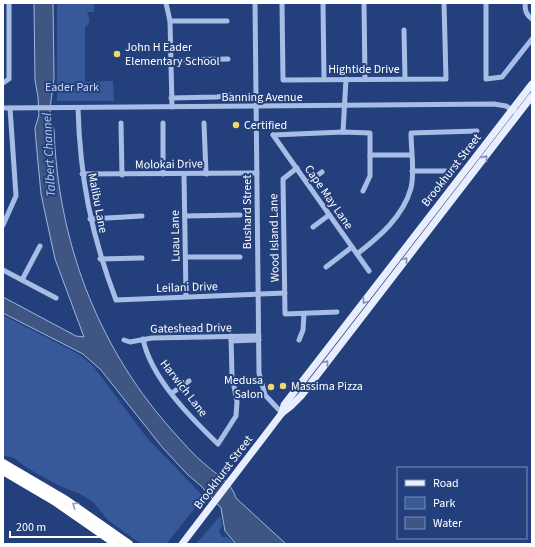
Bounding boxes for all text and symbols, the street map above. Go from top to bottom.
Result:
place label: John H Eader Elementary School [125,39,220,70]
marker: John H Eader Elementary School [112,49,122,59]
street label: Hightide Drive [328,61,400,78]
park label: Eader Park [45,79,99,96]
street label: Banning Avenue [221,89,303,106]
water label: Talbert Channel [38,112,60,198]
place label: Certified [244,117,287,134]
marker: Certified [231,120,241,130]
street label: Brookhurst Street [417,130,485,210]
street label: Molokai Drive [135,155,203,174]
one-way arrow [480,155,487,162]
street label: Cape May Lane [300,162,357,233]
street label: Malibu Lane [83,172,112,235]
street label: Bushard Street [239,175,256,249]
street label: Wood Island Lane [265,193,284,283]
street label: Luau Lane [167,210,184,262]
one-way arrow [401,258,408,265]
street label: Leilani Drive [156,278,218,297]
one-way arrow [362,296,369,303]
street label: Gateshead Drive [150,319,232,338]
street label: Harwich Lane [156,356,211,421]
one-way arrow [321,361,328,368]
place label: Medusa Salon [224,372,263,403]
place label: Massima Pizza [291,378,363,395]
marker: Massima Pizza [278,381,288,391]
marker: Medusa Salon [266,382,276,392]
street label: Brookhurst Street [190,432,257,513]
legend [397,467,527,539]
text: Road [433,475,459,492]
text: Park [433,495,455,512]
one-way arrow [72,502,79,510]
scale bar [10,513,115,539]
text: Water [433,515,463,532]
text: 200 m [16,519,46,536]

